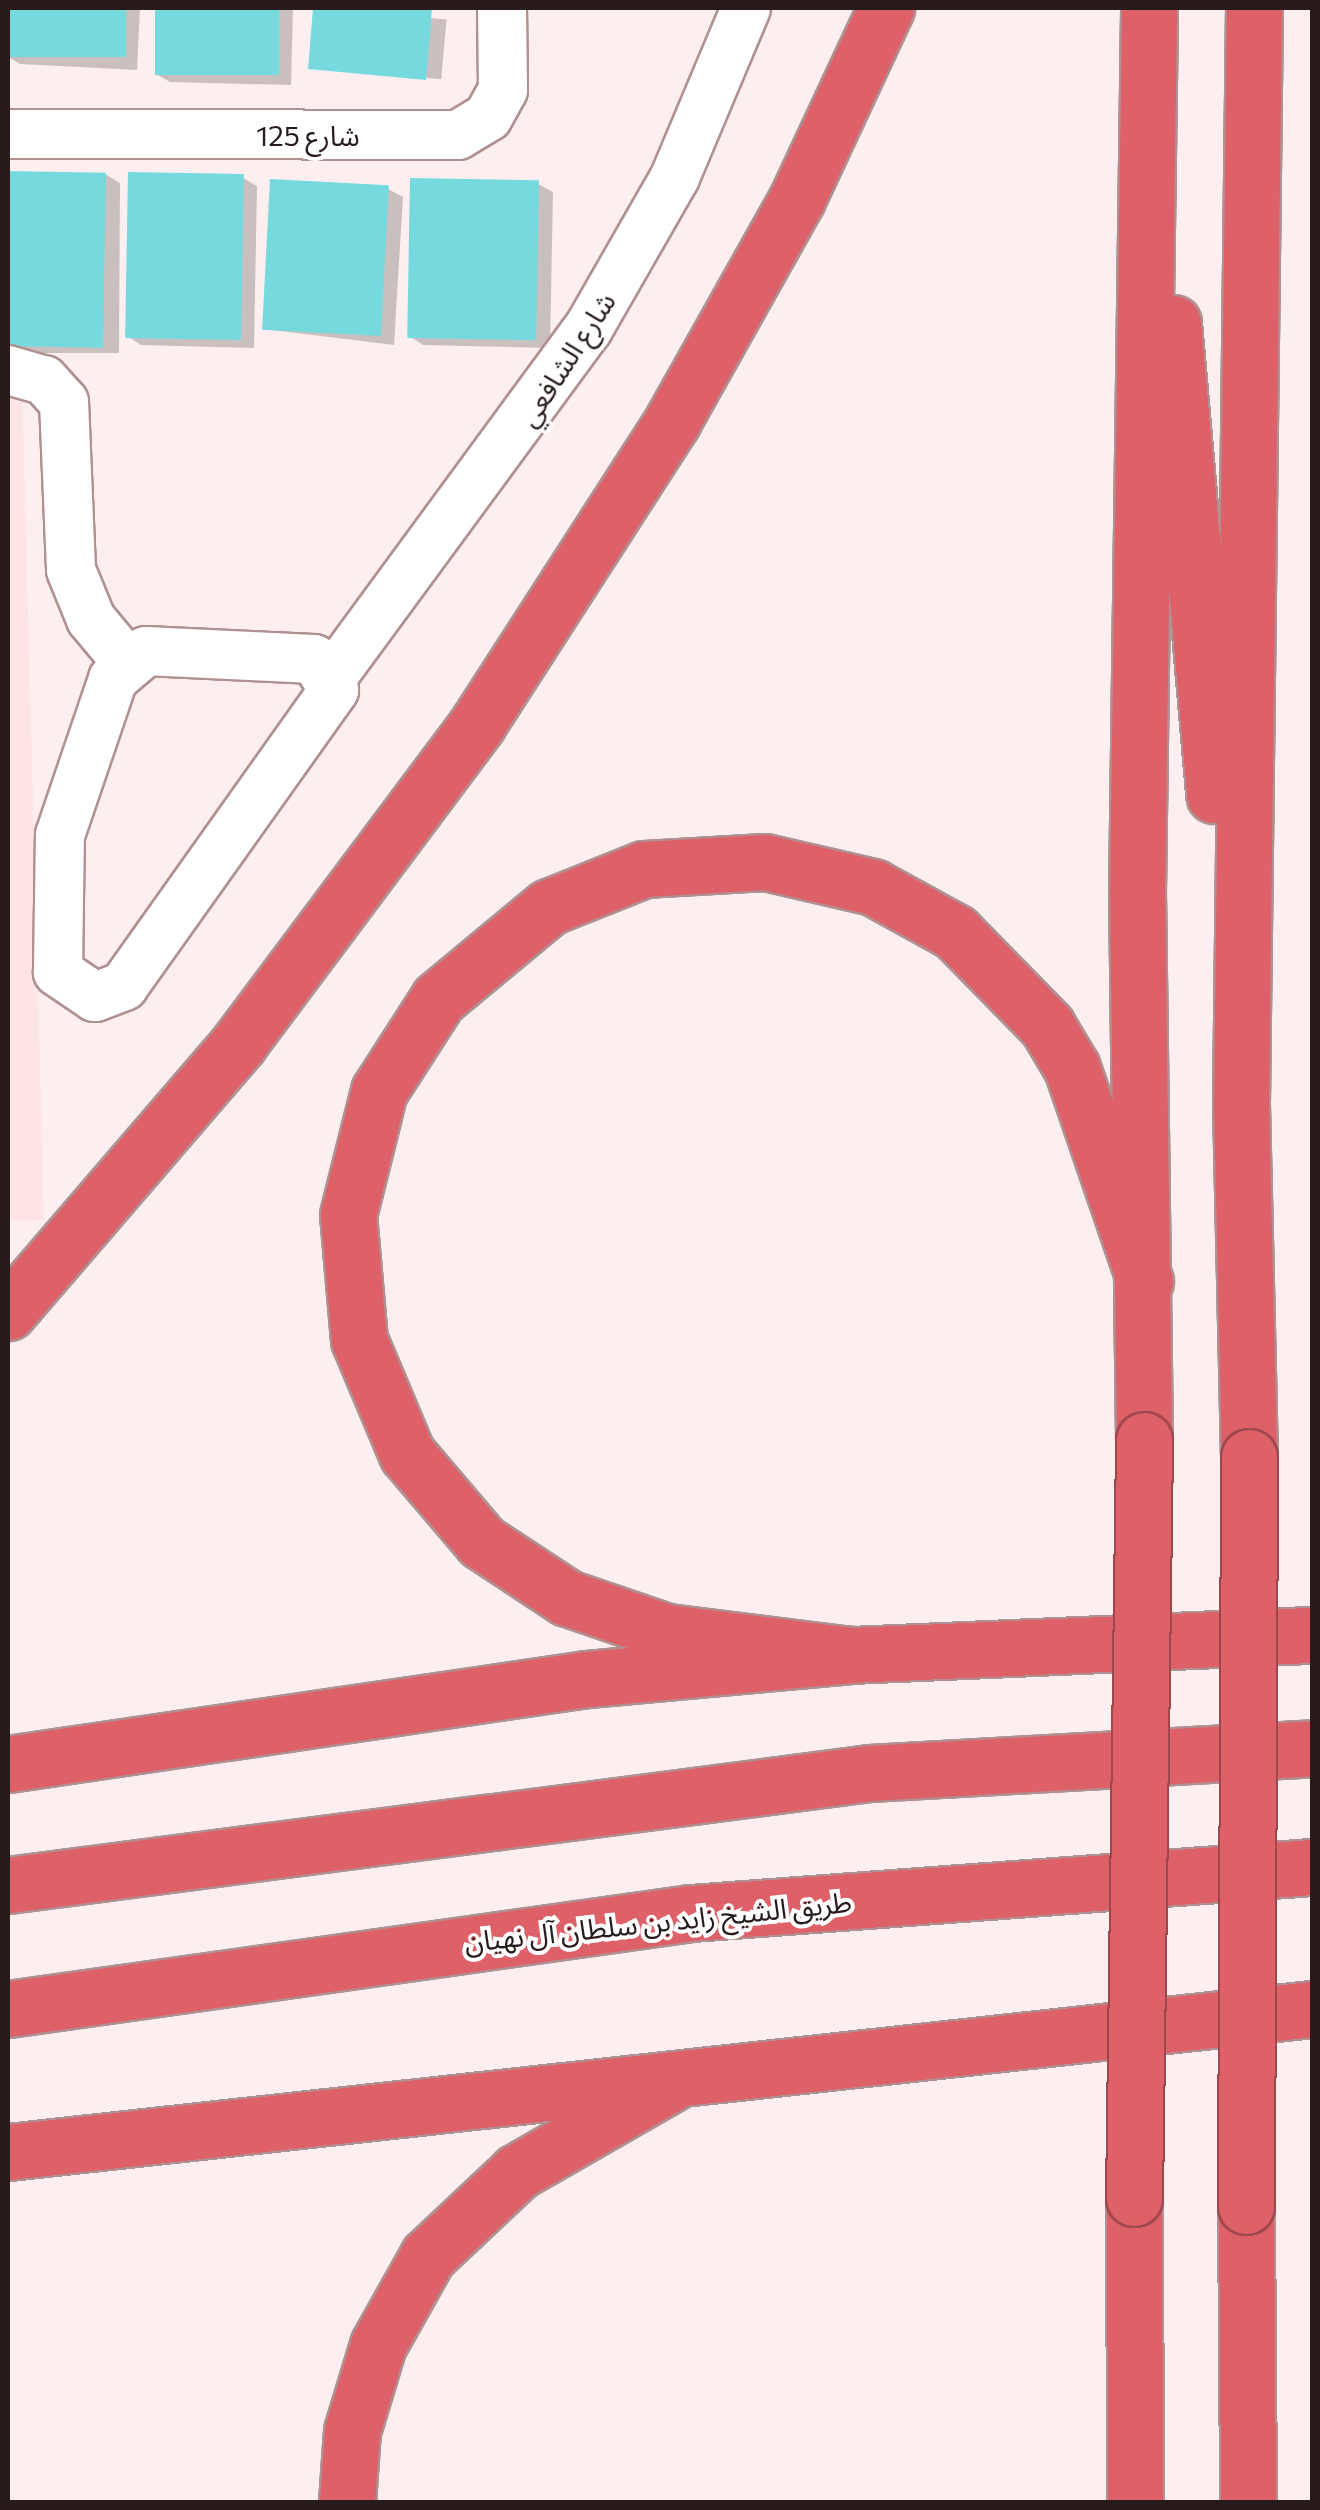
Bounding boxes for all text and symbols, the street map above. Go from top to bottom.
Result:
street label: شارع 125 [256,118,360,152]
street label: شارع الشافعي [510,285,622,433]
street label: طريق الشيخ زايد بن سلطان آل نهيان [463,1884,853,1958]

